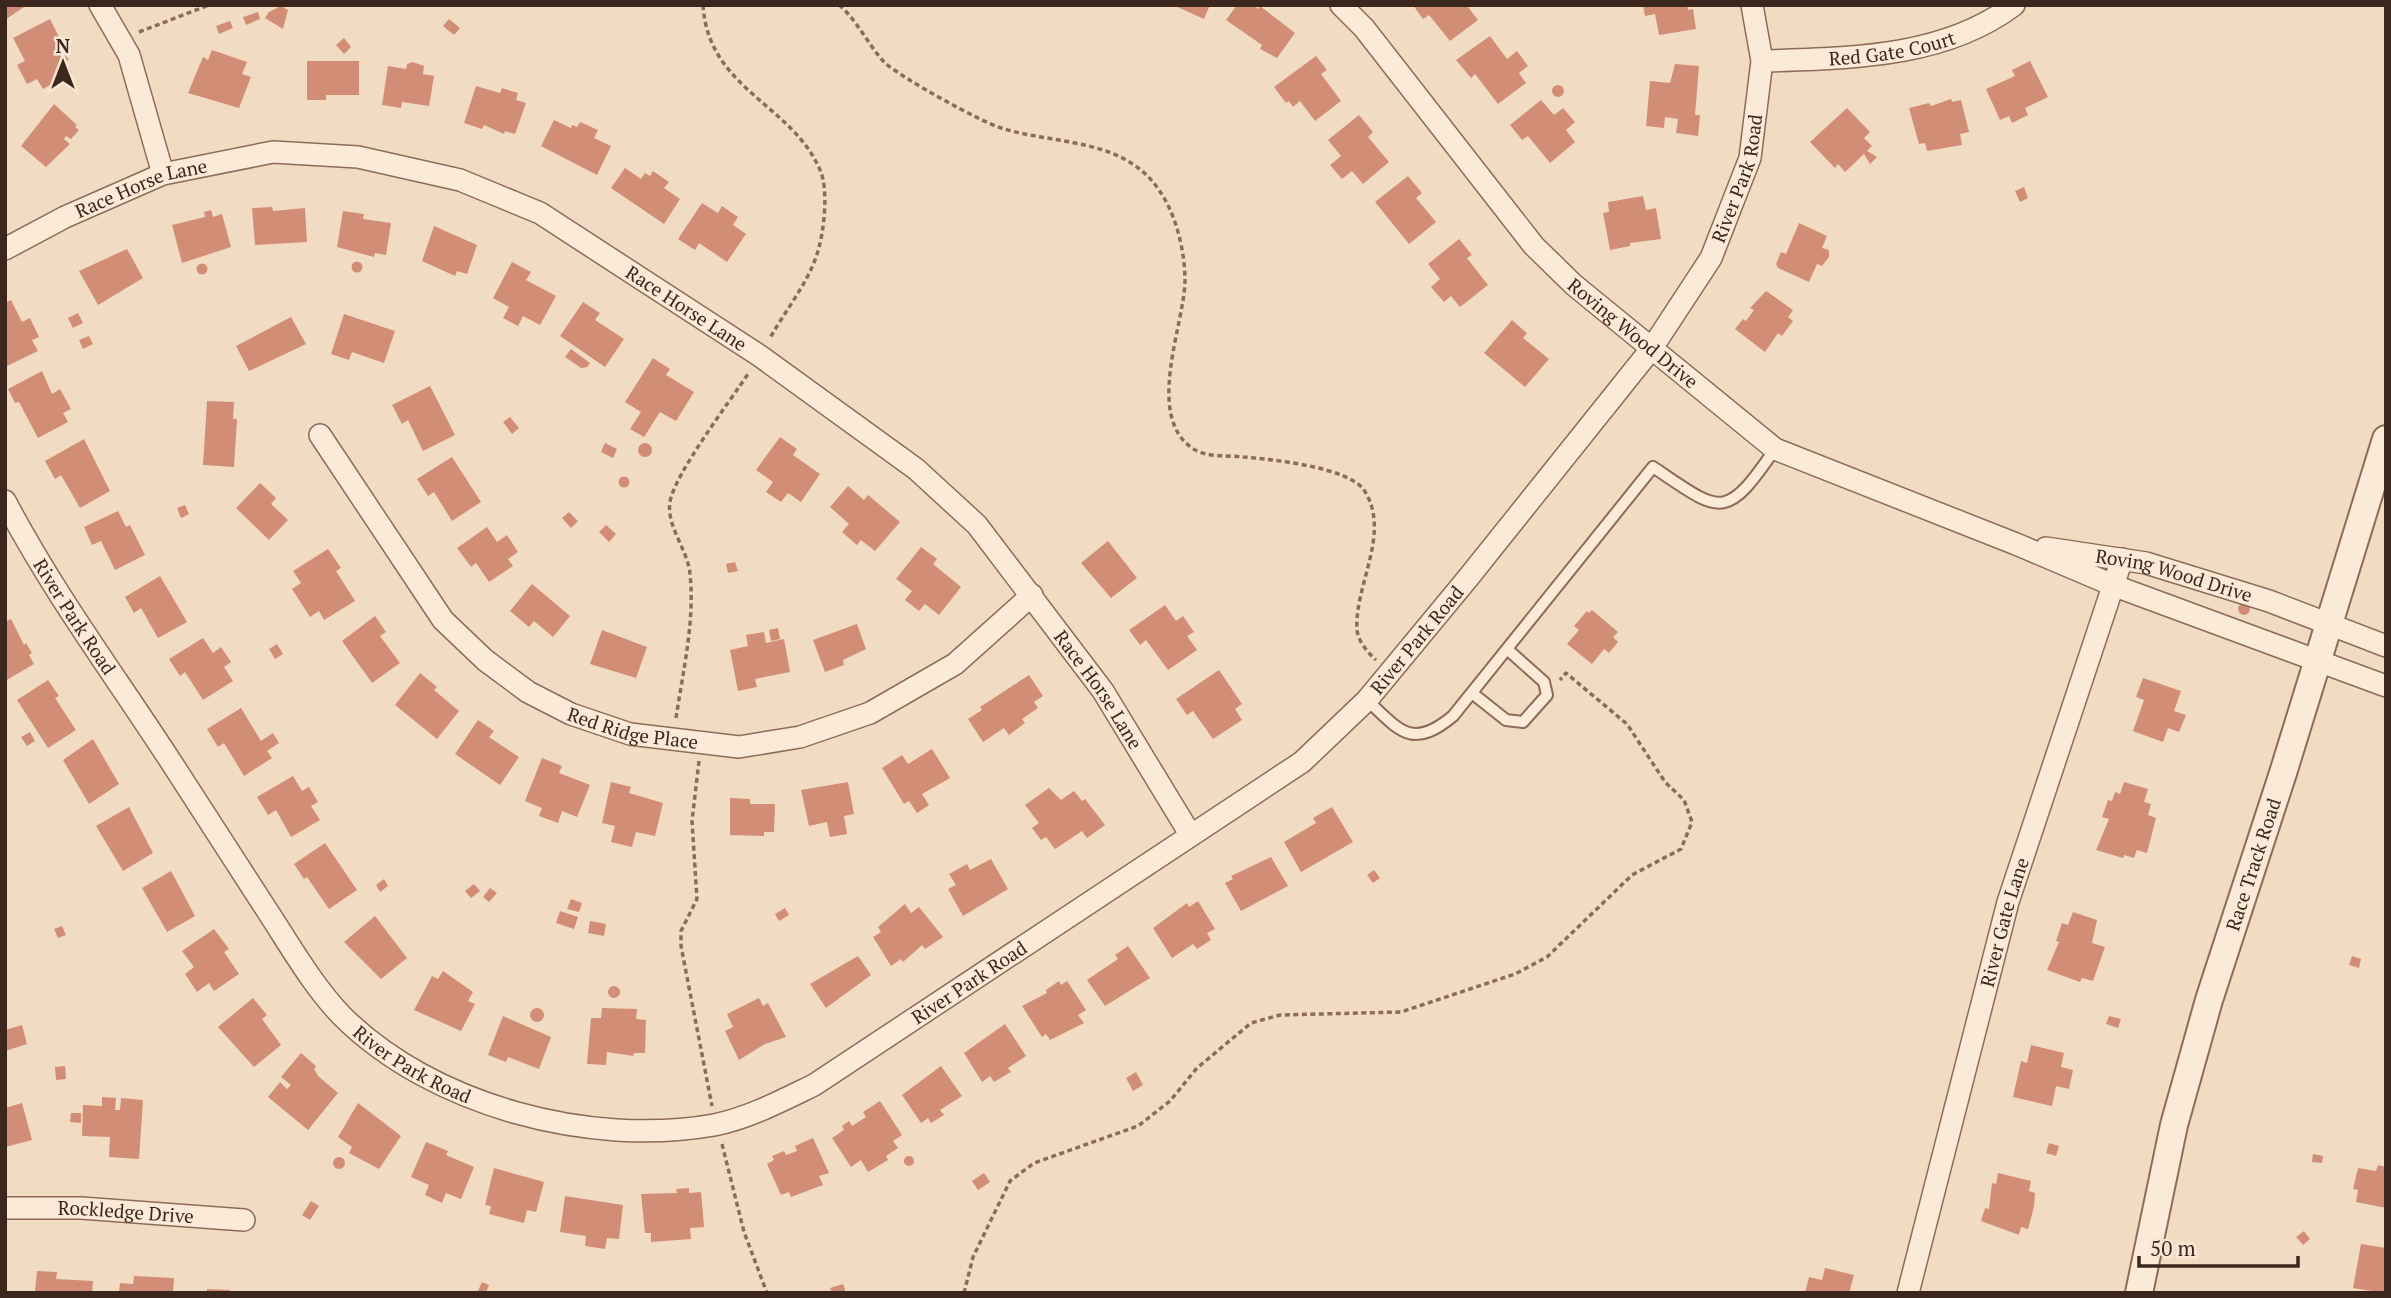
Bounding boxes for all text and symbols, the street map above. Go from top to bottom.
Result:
street label: Red Gate Court [1828,24,1959,70]
north arrow [28,28,98,98]
text: N [56,33,71,58]
street label: River Park Road [1705,112,1767,246]
street label: Race Horse Lane [71,152,209,223]
street label: Race Horse Lane [621,259,752,356]
street label: Roving Wood Drive [1563,272,1704,393]
street label: Roving Wood Drive [2094,543,2255,607]
street label: River Park Road [28,554,122,680]
street label: River Park Road [1364,580,1469,699]
street label: Race Horse Lane [1049,625,1148,754]
street label: Red Ridge Place [564,701,700,754]
street label: Race Track Road [2219,794,2286,934]
street label: River Gate Lane [1974,854,2034,990]
street label: River Park Road [906,934,1032,1029]
street label: River Park Road [348,1019,476,1109]
street label: Rockledge Drive [58,1195,195,1228]
scale bar [2139,1224,2298,1268]
text: 50 m [2150,1234,2196,1262]

